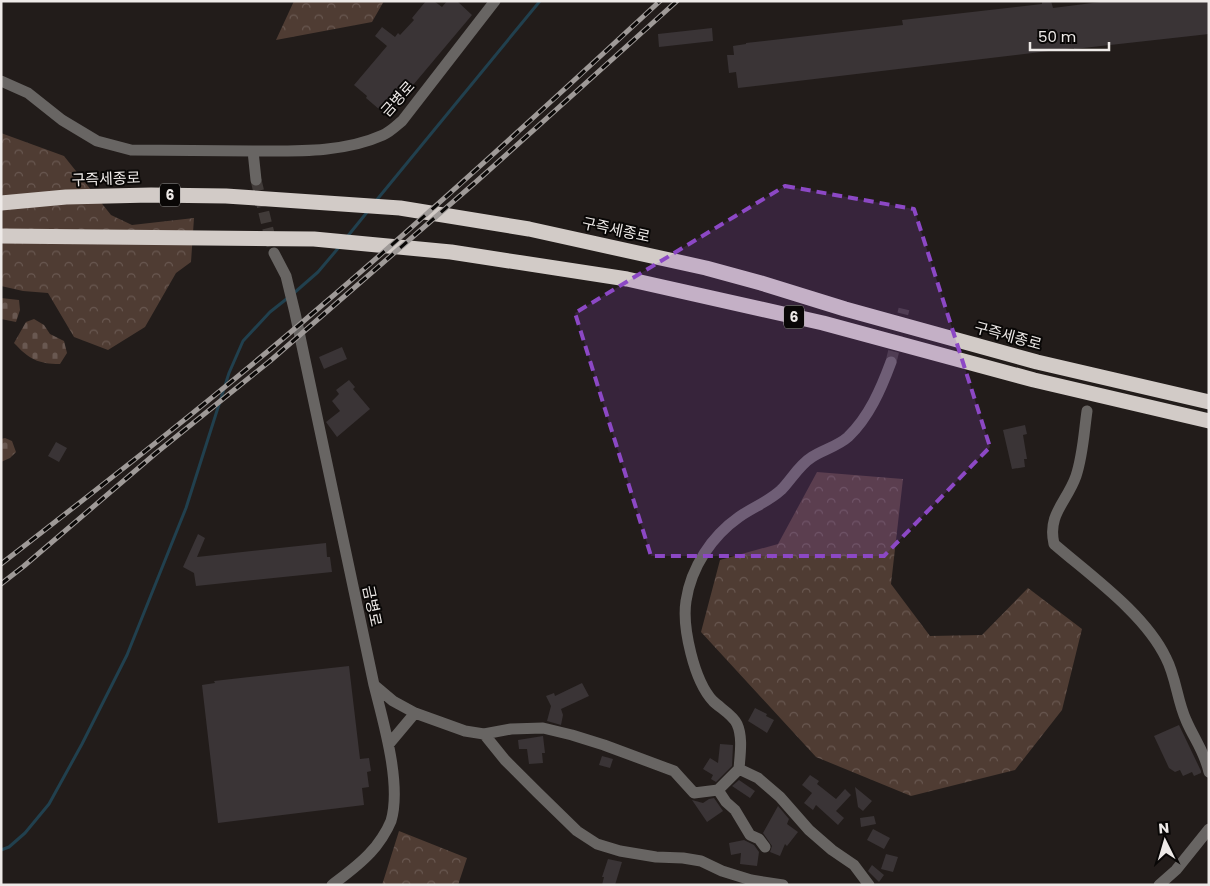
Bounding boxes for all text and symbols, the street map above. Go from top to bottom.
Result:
scale bar [1030,20,1109,52]
text: 50 m [1038,26,1076,47]
street label: 금병로 [376,76,419,121]
street label: 구즉세종로 [71,167,141,190]
road number: 6 [160,184,180,206]
street label: 구즉세종로 [580,212,652,247]
road number: 6 [784,306,804,328]
street label: 구즉세종로 [972,316,1044,355]
street label: 금병로 [358,583,387,628]
north arrow [1140,816,1190,866]
text: N [1158,818,1170,838]

